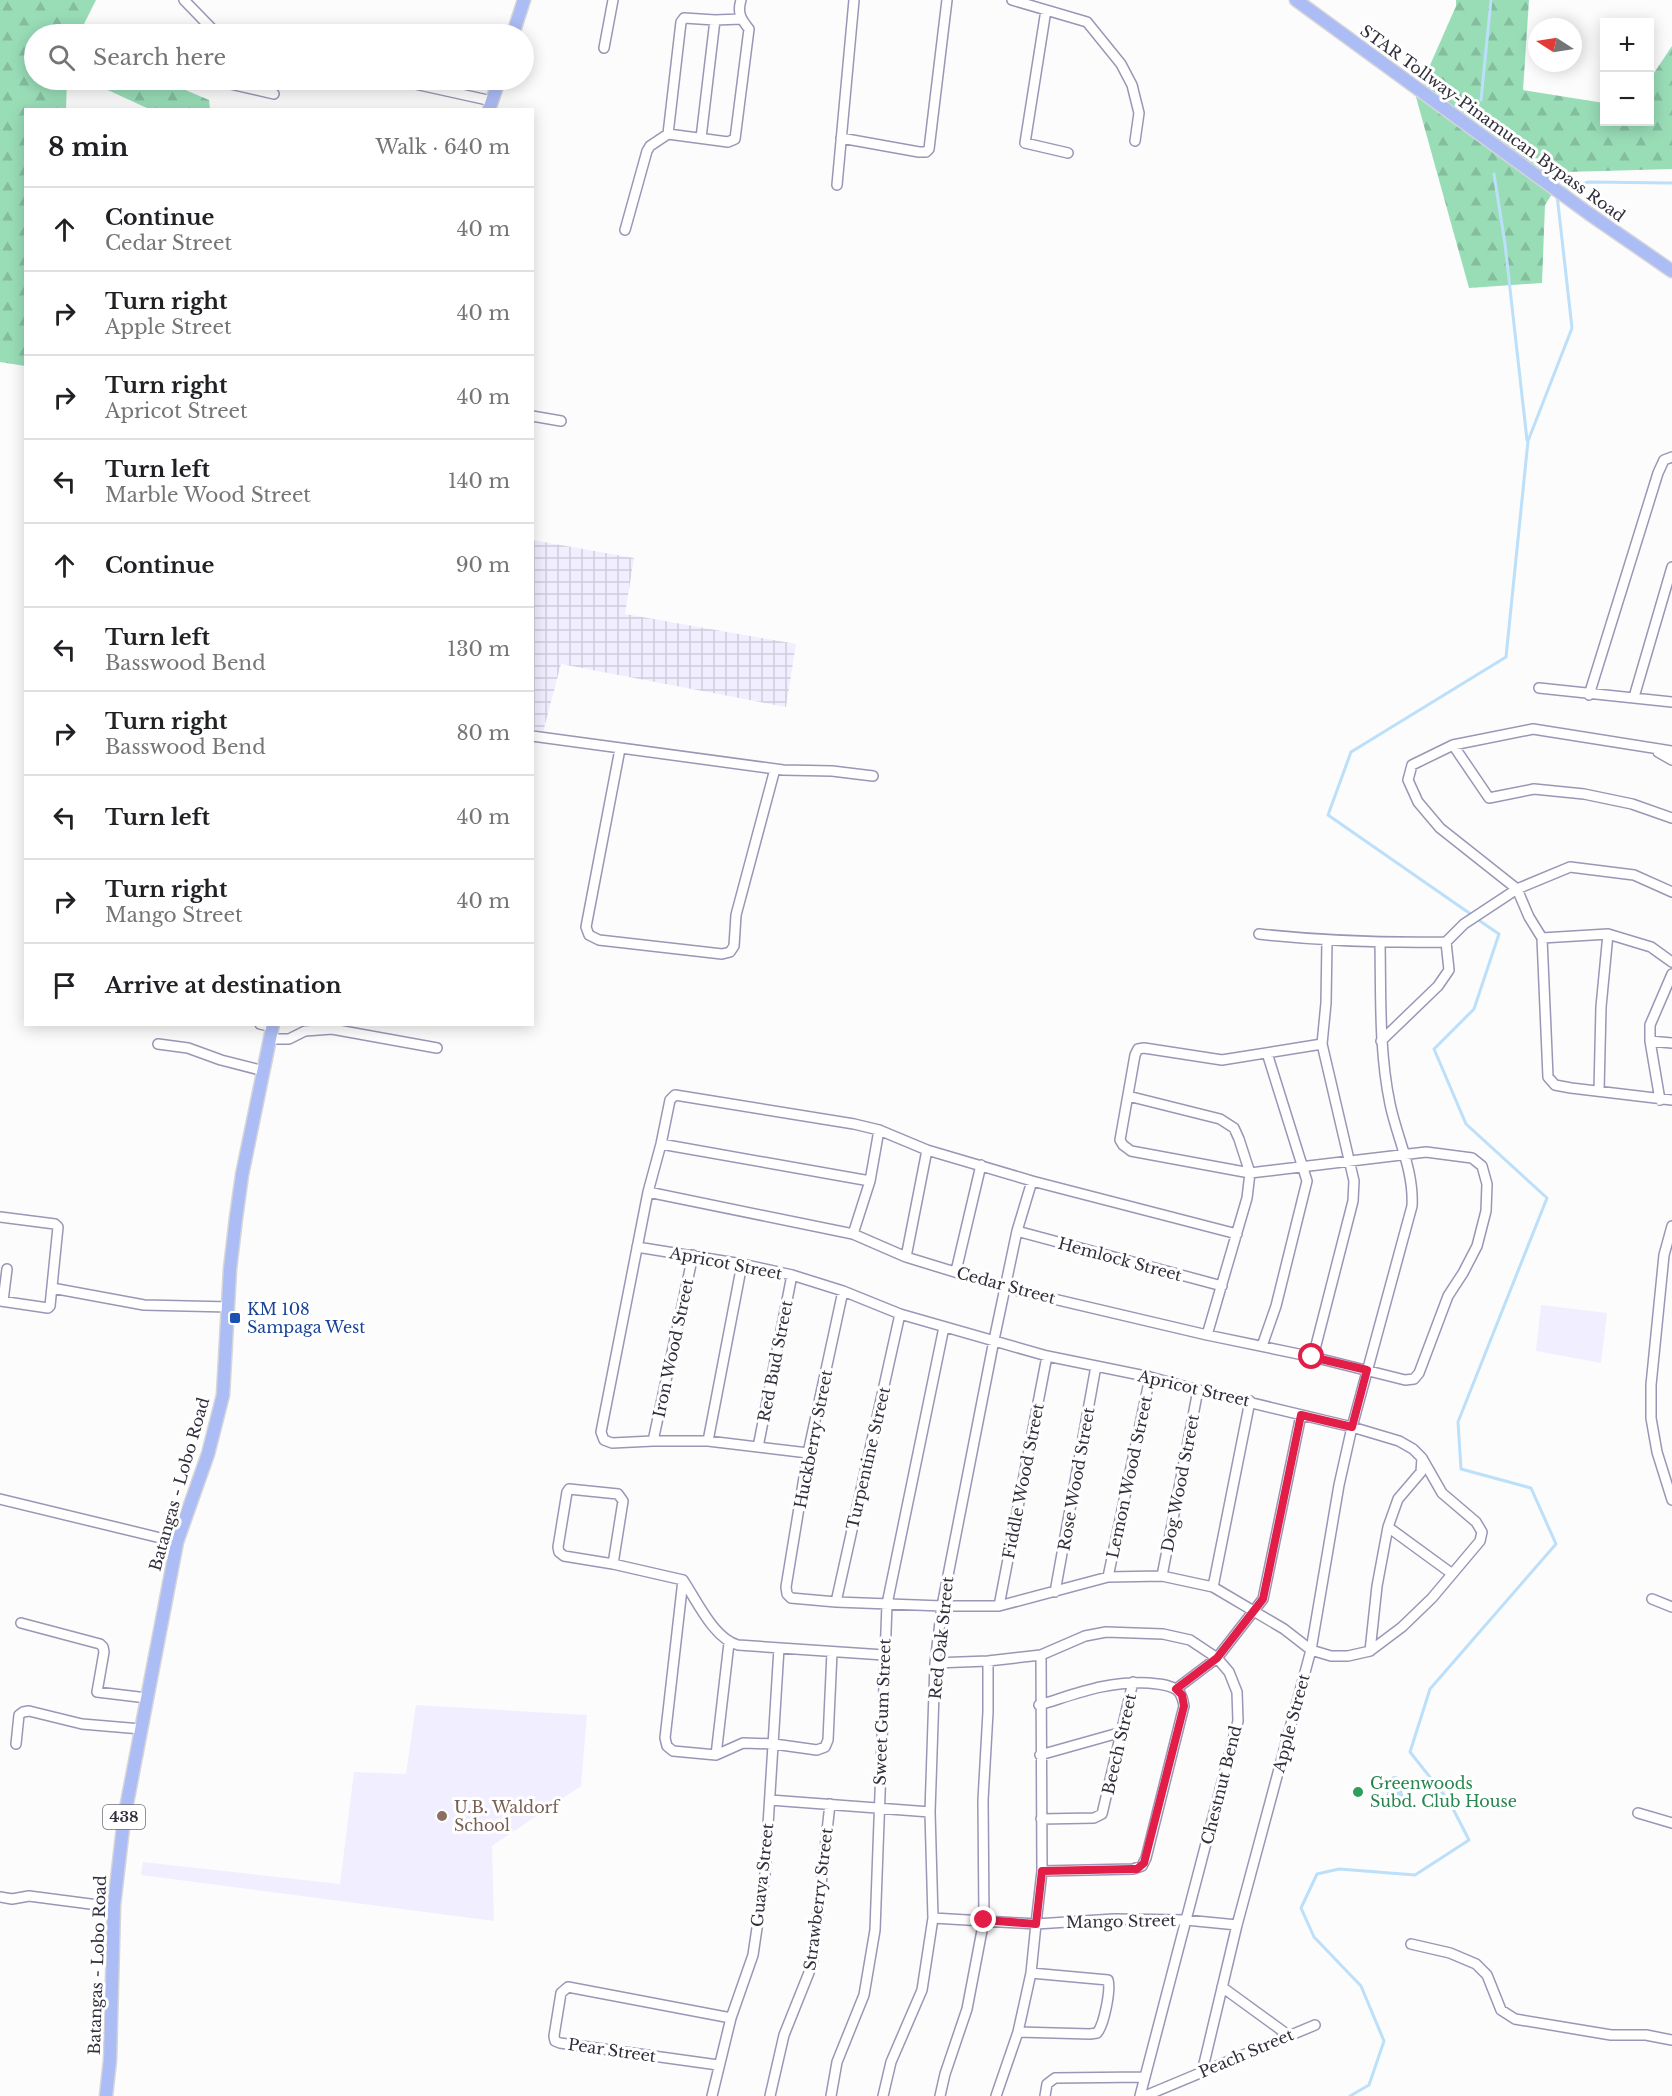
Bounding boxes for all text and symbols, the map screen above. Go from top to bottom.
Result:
north arrow [1528,18,1582,72]
map controls [1600,18,1654,126]
button: + [1600,18,1654,72]
street label: STAR Tollway-Pinamucan Bypass Road [1357,20,1629,226]
search box [24,24,534,90]
icon: search [45,41,78,74]
text: Search here [93,44,226,71]
button: − [1600,72,1654,126]
text: 8 min [48,131,128,163]
text: Walk · 640 m [375,135,510,159]
text: Continue [105,204,214,231]
icon: ahead [48,213,81,246]
text: 40 m [457,217,510,241]
text: Cedar Street [105,231,232,255]
text: Turn right [105,288,227,315]
icon: right [48,297,81,330]
text: 40 m [457,301,510,325]
text: Apple Street [105,315,231,339]
text: Turn right [105,372,227,399]
icon: right [48,381,81,414]
text: 40 m [457,385,510,409]
text: Apricot Street [105,399,248,423]
text: Turn left [105,456,210,483]
icon: left [48,465,81,498]
text: 140 m [448,469,510,493]
text: Marble Wood Street [105,483,311,507]
icon: ahead [48,549,81,582]
text: Continue [105,552,214,579]
text: 90 m [456,553,510,577]
text: Turn left [105,624,210,651]
icon: left [48,633,81,666]
text: 130 m [447,637,510,661]
text: Basswood Bend [105,651,266,675]
text: Turn right [105,708,227,735]
icon: right [48,717,81,750]
text: 80 m [456,721,510,745]
text: Basswood Bend [105,735,266,759]
icon: left [48,801,81,834]
text: Turn left [105,804,210,831]
text: 40 m [457,805,510,829]
text: Turn right [105,876,227,903]
icon: right [48,885,81,918]
text: 40 m [457,889,510,913]
text: Mango Street [105,903,243,927]
icon: arrive [48,969,81,1002]
text: Arrive at destination [105,972,342,999]
street label: Hemlock Street [1056,1233,1184,1285]
street label: Apricot Street [667,1242,784,1284]
street label: Cedar Street [954,1262,1058,1308]
street label: Iron Wood Street [649,1277,697,1419]
street label: Red Bud Street [753,1298,797,1424]
place label: KM 108 Sampaga West [247,1299,365,1337]
marker: KM 108 Sampaga West [228,1311,242,1325]
route start [1298,1343,1324,1369]
street label: Apricot Street [1135,1365,1252,1411]
street label: Huckberry Street [790,1368,836,1510]
street label: Turpentine Street [842,1385,894,1531]
street label: Lemon Wood Street [1102,1394,1156,1560]
street label: Batangas - Lobo Road [145,1395,213,1573]
street label: Fiddle Wood Street [998,1401,1048,1561]
street label: Rose Wood Street [1054,1406,1098,1552]
street label: Dog Wood Street [1157,1412,1203,1554]
street label: Red Oak Street [925,1576,957,1700]
street label: Sweet Gum Street [869,1638,895,1786]
street label: Apple Street [1268,1672,1314,1775]
street label: Beech Street [1098,1692,1140,1796]
street label: Chestnut Bend [1197,1723,1246,1847]
place label: Greenwoods Subd. Club House [1370,1773,1517,1811]
marker: Greenwoods Subd. Club House [1351,1785,1365,1799]
place label: U.B. Waldorf School [454,1797,561,1835]
road number: 438 [103,1805,145,1829]
marker: U.B. Waldorf School [435,1809,449,1823]
street label: Guava Street [747,1822,777,1928]
street label: Strawberry Street [799,1827,837,1971]
street label: Batangas - Lobo Road [84,1875,110,2055]
route end [970,1906,996,1932]
street label: Mango Street [1066,1910,1176,1932]
street label: Peach Street [1196,2024,1296,2082]
street label: Pear Street [567,2034,657,2066]

